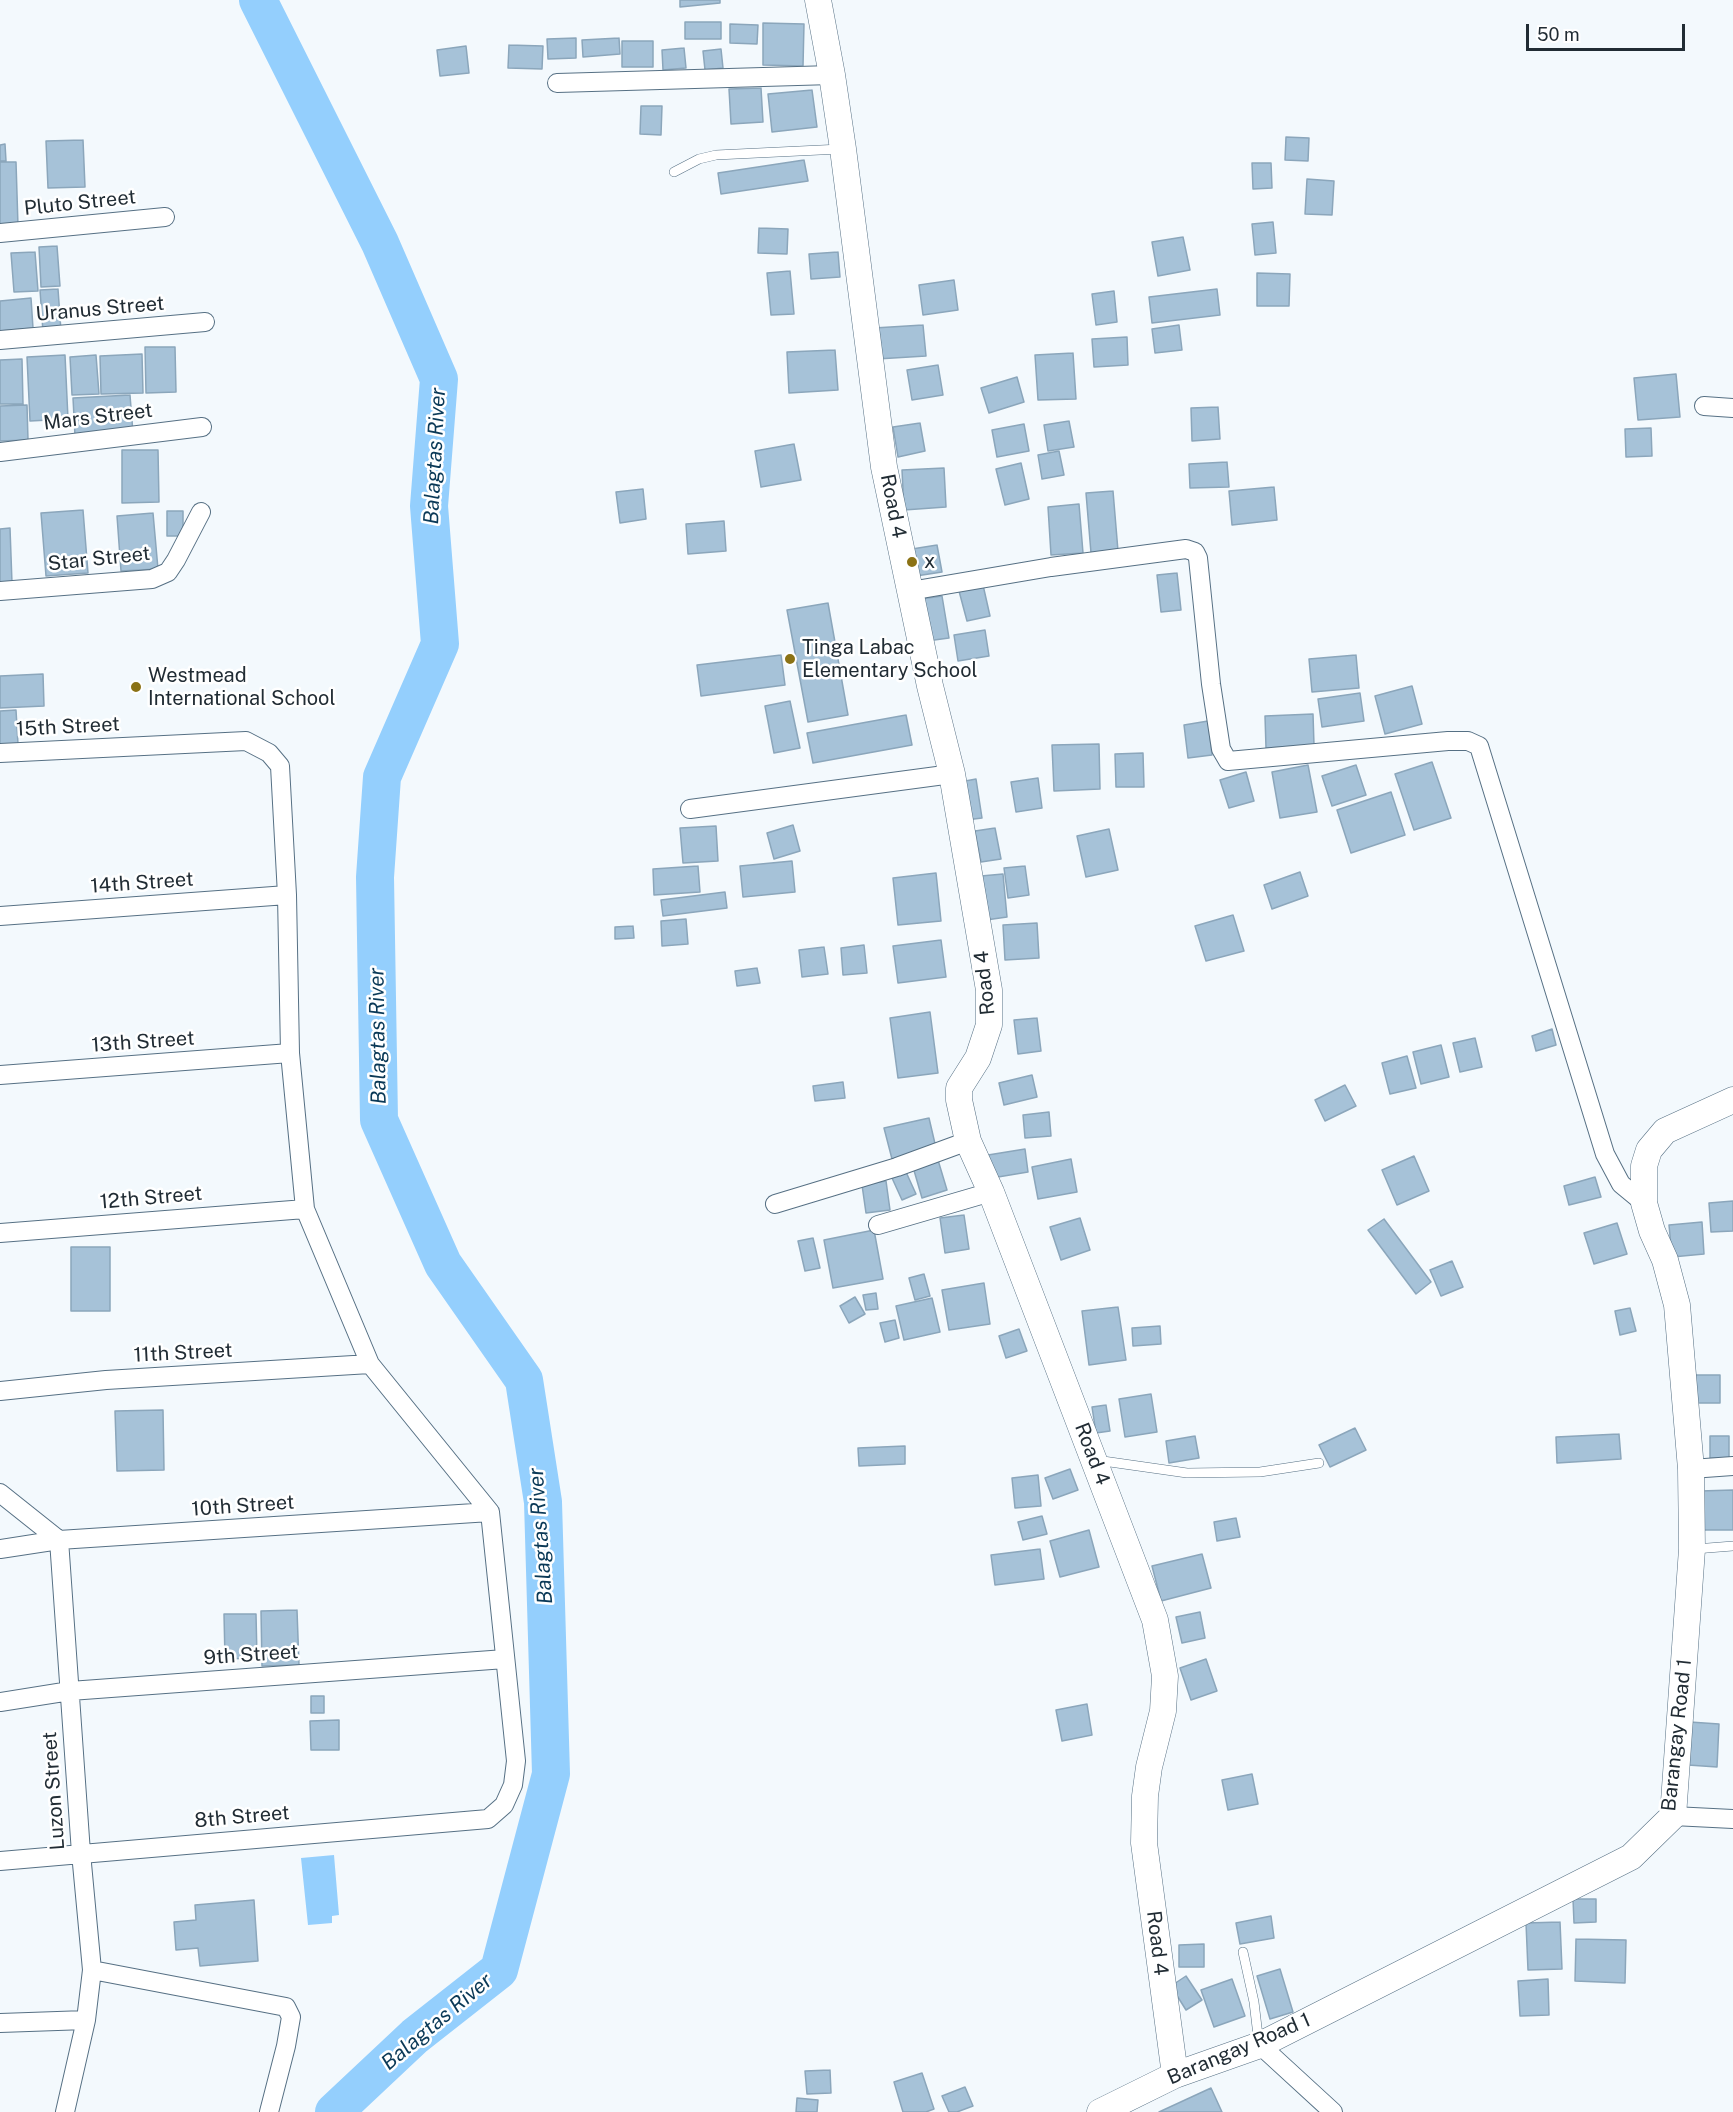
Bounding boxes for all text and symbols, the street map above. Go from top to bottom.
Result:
scale bar [1529,12,1688,50]
text: 50 m [1537,24,1580,45]
street label: Pluto Street [23,185,137,221]
street label: Uranus Street [35,291,165,327]
water label: Balagtas River [419,387,451,525]
street label: Mars Street [42,398,154,436]
street label: Road 4 [875,472,911,540]
street label: Star Street [47,542,151,576]
place label: x [924,550,935,574]
marker: x [905,555,919,569]
place label: Tinga Labac Elementary School [802,636,978,683]
marker: Tinga Labac Elementary School [783,652,797,666]
place label: Westmead International School [148,664,335,711]
marker: Westmead International School [129,680,143,694]
street label: 15th Street [16,712,120,742]
street label: 14th Street [90,867,194,899]
street label: Road 4 [970,950,1000,1016]
water label: Balagtas River [364,967,392,1105]
street label: 13th Street [91,1026,195,1058]
street label: 12th Street [99,1182,203,1214]
street label: 11th Street [133,1338,233,1368]
street label: Road 4 [1069,1419,1115,1489]
water label: Balagtas River [524,1467,558,1605]
street label: 10th Street [191,1490,295,1522]
street label: 9th Street [203,1640,299,1670]
street label: Barangay Road 1 [1657,1658,1697,1812]
street label: Luzon Street [38,1731,70,1851]
street label: 8th Street [193,1801,291,1833]
street label: Road 4 [1141,1909,1173,1977]
water label: Balagtas River [377,1968,497,2076]
street label: Barangay Road 1 [1164,2008,1314,2090]

